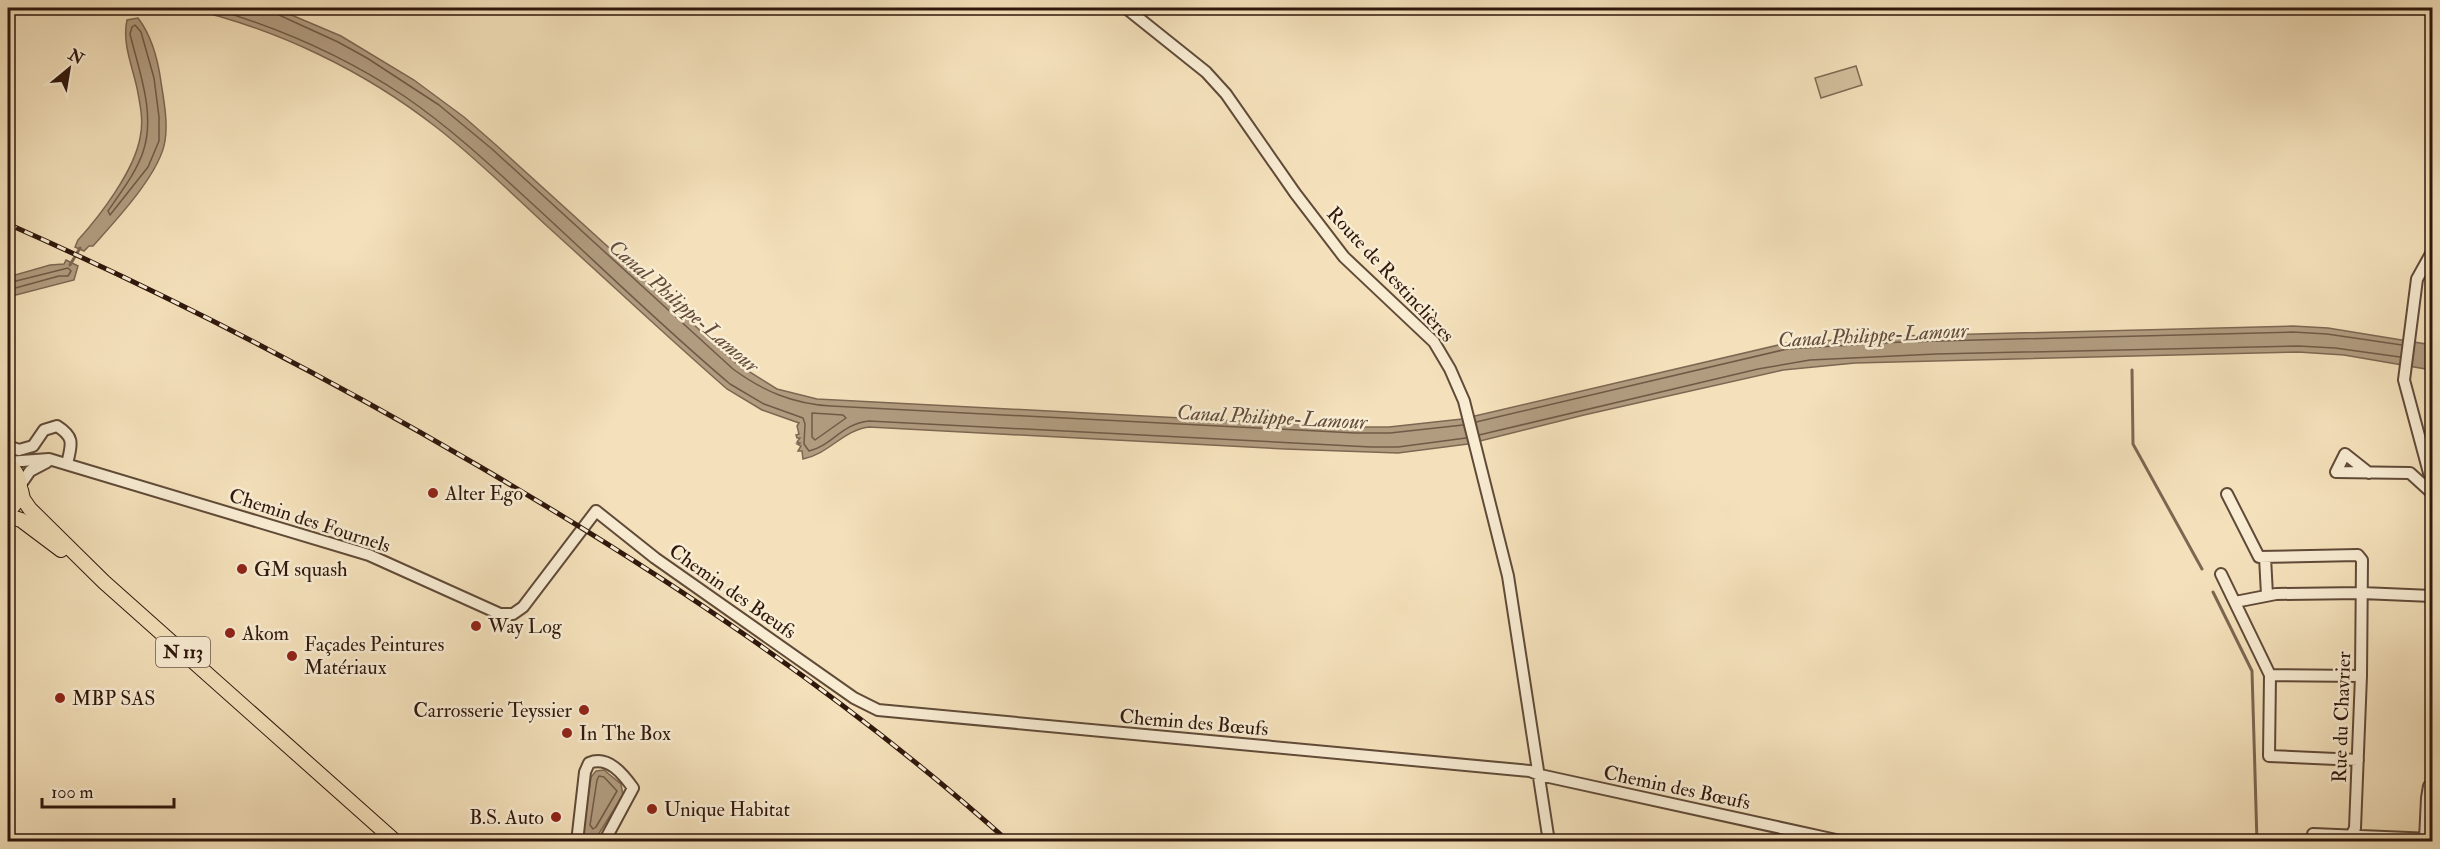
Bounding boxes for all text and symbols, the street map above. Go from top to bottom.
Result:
north arrow [39,39,99,99]
text: N [64,44,88,69]
street label: Route de Restinclières [1321,201,1460,347]
water label: Canal Philippe-Lamour [603,234,765,380]
water label: Canal Philippe-Lamour [1777,317,1970,354]
water label: Canal Philippe-Lamour [1176,399,1369,436]
place label: Alter Ego [444,481,523,506]
street label: Chemin des Fournels [226,483,394,558]
marker: Alter Ego [426,486,440,500]
street label: Chemin des Bœufs [664,538,801,645]
place label: GM squash [254,557,348,582]
marker: GM squash [235,562,249,576]
place label: Way Log [487,614,563,639]
marker: Way Log [469,619,483,633]
place label: Akom [241,621,290,646]
marker: Akom [223,626,237,640]
place label: Façades Peintures Matériaux [304,632,444,680]
road number: N 113 [156,637,210,667]
marker: Façades Peintures Matériaux [285,649,299,663]
street label: Rue du Chavrier [2327,650,2356,783]
place label: MBP SAS [72,686,155,711]
marker: MBP SAS [53,691,67,705]
place label: Carrosserie Teyssier [413,698,573,723]
marker: Carrosserie Teyssier [577,703,591,717]
street label: Chemin des Bœufs [1118,704,1270,741]
place label: In The Box [579,721,671,746]
marker: In The Box [560,726,574,740]
street label: Chemin des Bœufs [1601,760,1753,815]
scale bar [42,771,174,809]
text: 100 m [51,781,94,804]
place label: Unique Habitat [664,797,790,822]
marker: Unique Habitat [645,802,659,816]
place label: B.S. Auto [469,805,544,830]
marker: B.S. Auto [549,810,563,824]

